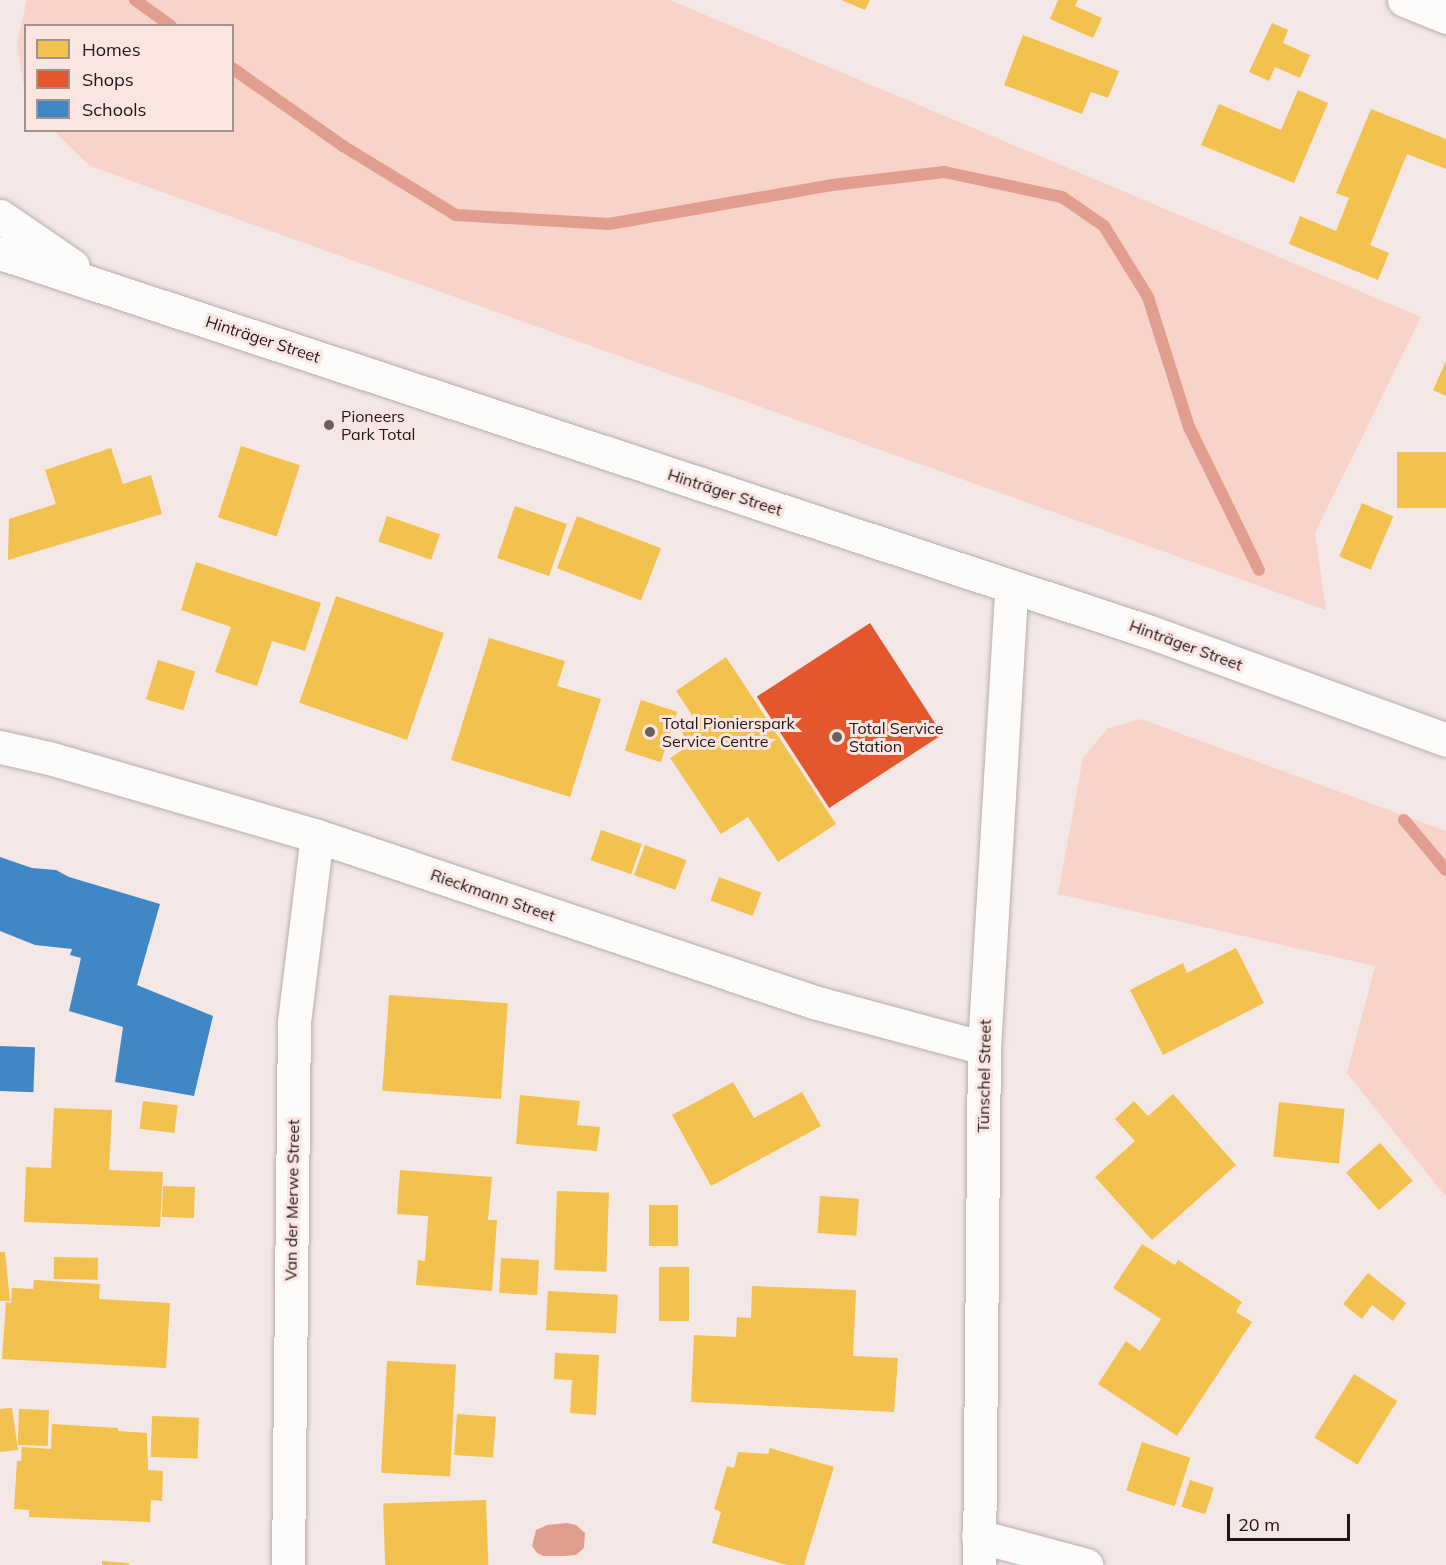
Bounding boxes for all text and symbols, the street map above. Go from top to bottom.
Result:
legend [24,24,234,132]
text: Homes [82,38,141,61]
text: Shops [82,68,134,91]
text: Schools [82,98,146,121]
street label: Hinträger Street [203,311,323,367]
place label: Pioneers Park Total [341,406,415,444]
marker: Pioneers Park Total [322,418,336,432]
street label: Hinträger Street [665,464,785,520]
street label: Hinträger Street [1127,616,1245,674]
place label: Total Pionierspark Service Centre [662,713,795,751]
place label: Total Service Station [849,718,943,756]
marker: Total Pionierspark Service Centre [643,725,657,739]
marker: Total Service Station [830,730,844,744]
street label: Rieckmann Street [428,865,558,925]
street label: Tünschel Street [973,1019,995,1133]
street label: Van der Merwe Street [281,1119,303,1281]
scale bar [1230,1502,1353,1540]
text: 20 m [1238,1513,1280,1536]

